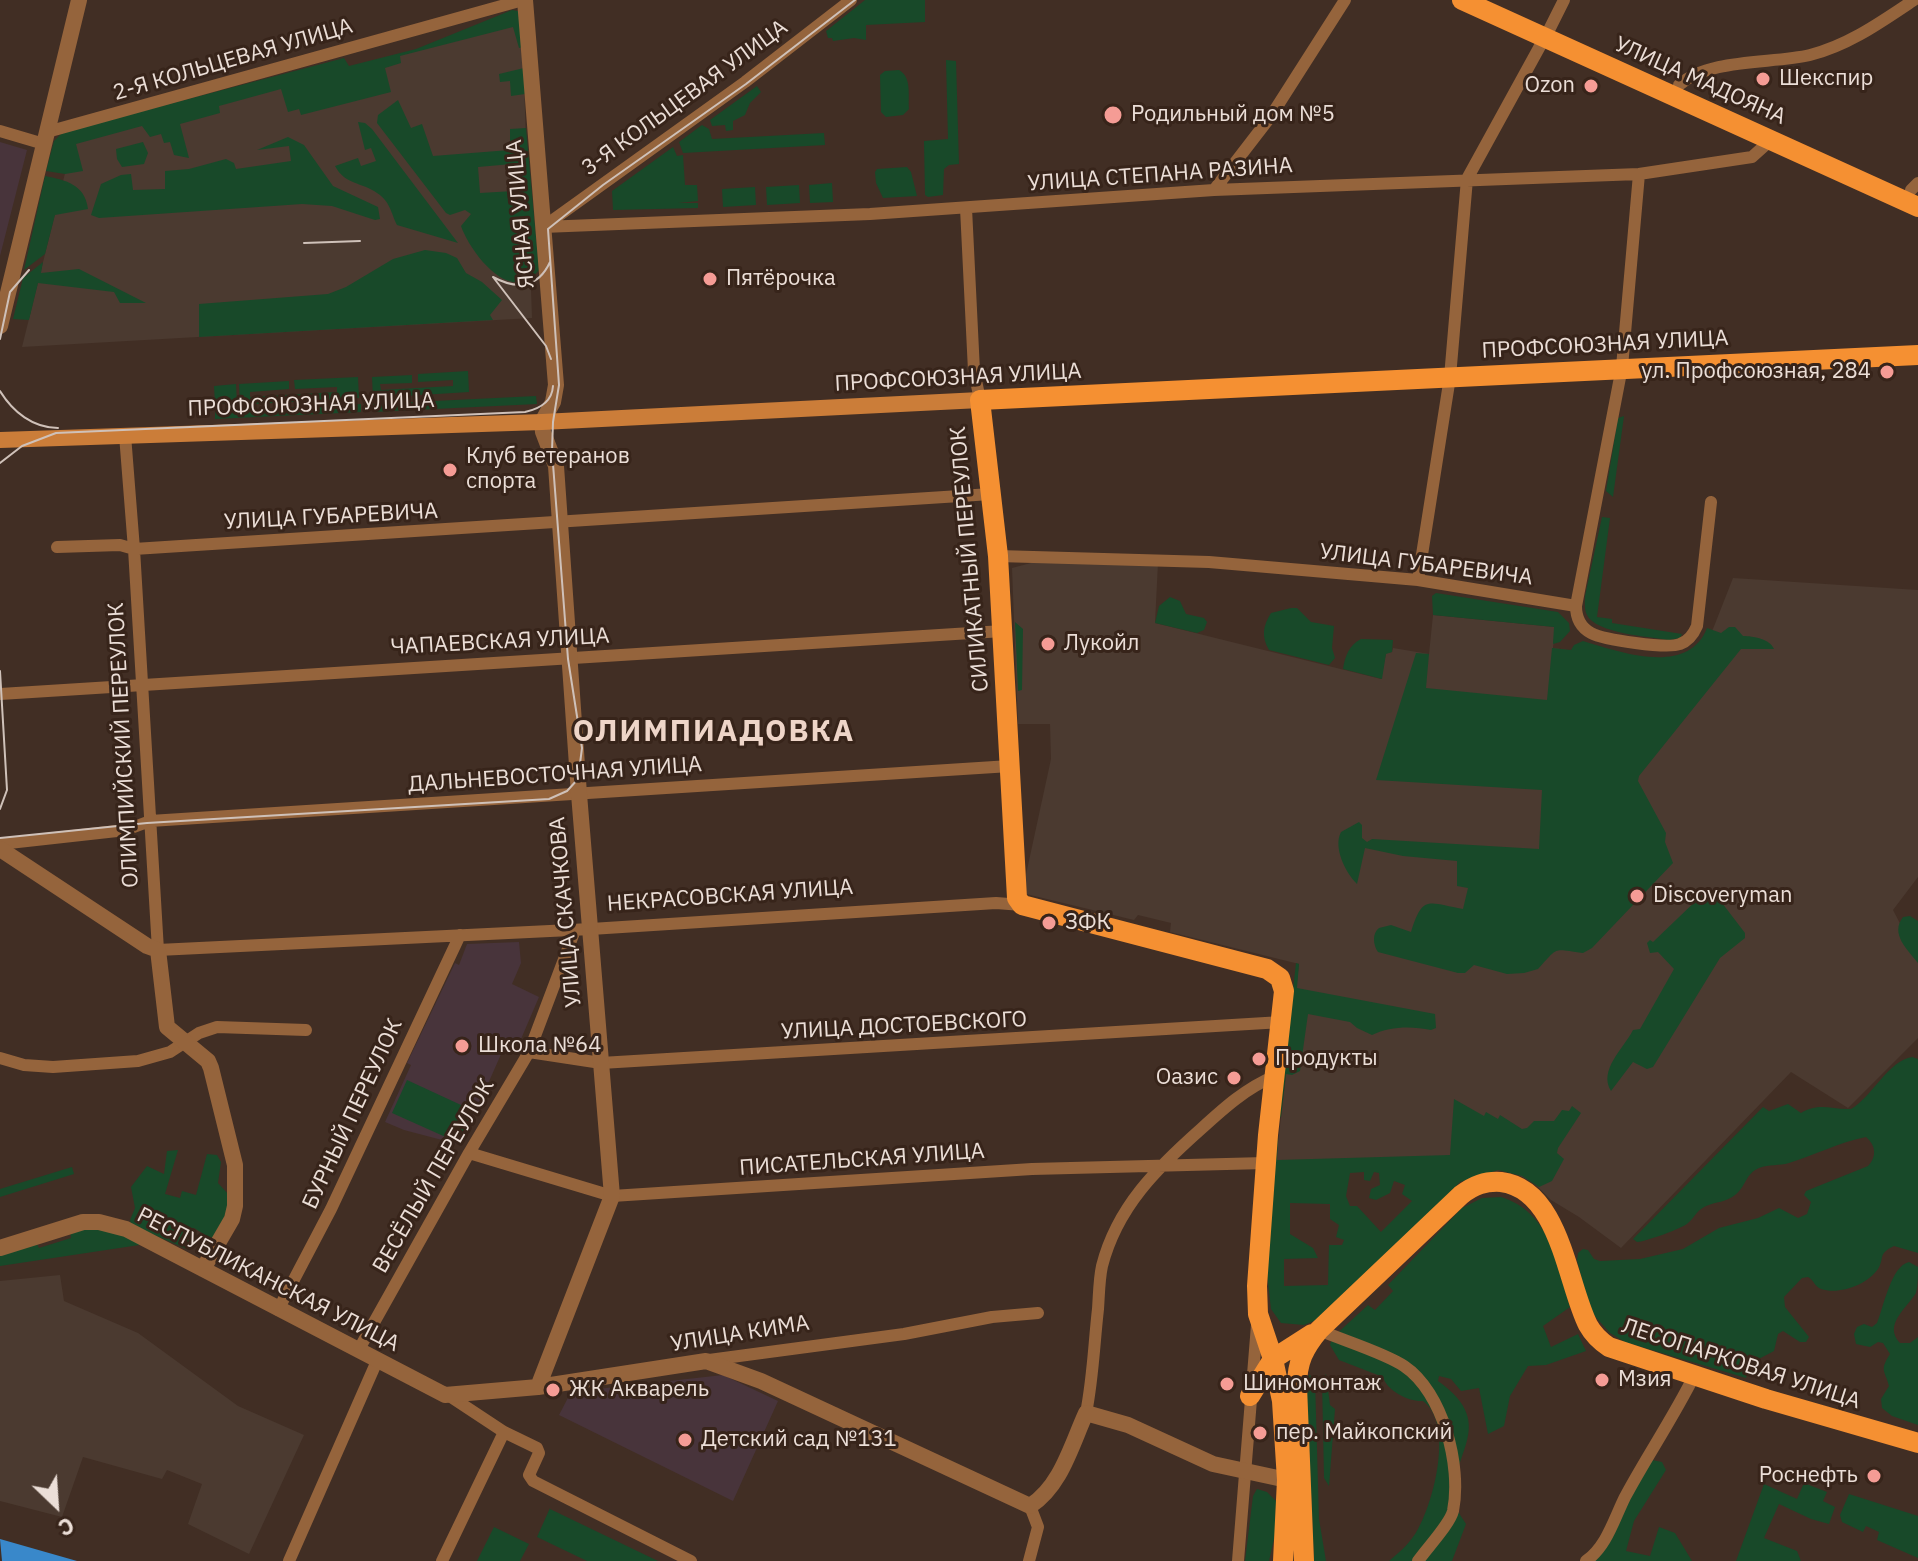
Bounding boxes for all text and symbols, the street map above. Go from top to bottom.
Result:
street label: 2-Я КОЛЬЦЕВАЯ УЛИЦА [110,13,356,107]
street label: 3-Я КОЛЬЦЕВАЯ УЛИЦА [577,14,793,182]
street label: УЛИЦА МАДОЯНА [1610,31,1790,131]
place label: Шекспир [1779,66,1873,92]
marker: Шекспир [1754,70,1772,88]
place label: Ozon [1525,73,1575,99]
marker: Ozon [1582,77,1600,95]
place label: Родильный дом №5 [1131,102,1335,128]
marker: Родильный дом №5 [1102,104,1124,126]
street label: ЯСНАЯ УЛИЦА [501,138,541,290]
street label: УЛИЦА СТЕПАНА РАЗИНА [1027,153,1293,197]
place label: Пятёрочка [726,266,836,292]
marker: Пятёрочка [701,270,719,288]
street label: ПРОФСОЮЗНАЯ УЛИЦА [1481,325,1729,365]
street label: ПРОФСОЮЗНАЯ УЛИЦА [834,358,1082,398]
place label: ул. Профсоюзная, 284 [1641,359,1871,385]
marker: ул. Профсоюзная, 284 [1878,363,1896,381]
street label: ПРОФСОЮЗНАЯ УЛИЦА [187,387,435,423]
street label: СИЛИКАТНЫЙ ПЕРЕУЛОК [945,425,995,693]
place label: Клуб ветеранов спорта [466,444,630,496]
marker: Клуб ветеранов спорта [441,461,459,479]
street label: УЛИЦА ГУБАРЕВИЧА [223,498,439,536]
street label: УЛИЦА ГУБАРЕВИЧА [1318,539,1534,591]
street label: ОЛИМПИЙСКИЙ ПЕРЕУЛОК [103,602,145,888]
street label: ЧАПАЕВСКАЯ УЛИЦА [390,623,610,661]
place label: Лукойл [1064,631,1139,657]
marker: Лукойл [1039,635,1057,653]
district label: ОЛИМПИАДОВКА [573,714,855,750]
street label: ДАЛЬНЕВОСТОЧНАЯ УЛИЦА [407,752,703,798]
street label: УЛИЦА СКАЧКОВА [545,816,587,1008]
street label: НЕКРАСОВСКАЯ УЛИЦА [606,874,854,918]
place label: Discoveryman [1653,883,1793,909]
marker: Discoveryman [1628,887,1646,905]
place label: ЗФК [1065,910,1111,936]
marker: ЗФК [1040,914,1058,932]
street label: УЛИЦА ДОСТОЕВСКОГО [780,1006,1028,1046]
street label: БУРНЫЙ ПЕРЕУЛОК [297,1015,409,1213]
place label: Школа №64 [478,1033,601,1059]
marker: Школа №64 [453,1037,471,1055]
place label: Продукты [1275,1046,1378,1072]
marker: Продукты [1250,1050,1268,1068]
place label: Оазис [1156,1065,1218,1091]
marker: Оазис [1225,1069,1243,1087]
street label: ВЕСЁЛЫЙ ПЕРЕУЛОК [368,1074,500,1278]
street label: ПИСАТЕЛЬСКАЯ УЛИЦА [738,1138,986,1182]
street label: РЕСПУБЛИКАНСКАЯ УЛИЦА [132,1202,404,1358]
street label: УЛИЦА КИМА [669,1310,811,1358]
street label: ЛЕСОПАРКОВАЯ УЛИЦА [1618,1313,1864,1415]
place label: Мзия [1618,1367,1672,1393]
place label: Шиномонтаж [1243,1371,1382,1397]
marker: Мзия [1593,1371,1611,1389]
marker: Шиномонтаж [1218,1375,1236,1393]
place label: ЖК Акварель [569,1377,709,1403]
marker: ЖК Акварель [544,1381,562,1399]
place label: пер. Майкопский [1276,1420,1452,1446]
marker: пер. Майкопский [1251,1424,1269,1442]
place label: Детский сад №131 [701,1427,897,1453]
marker: Детский сад №131 [676,1431,694,1449]
place label: Роснефть [1759,1463,1858,1489]
north arrow [16,1465,96,1545]
marker: Роснефть [1865,1467,1883,1485]
text: С [54,1511,79,1543]

